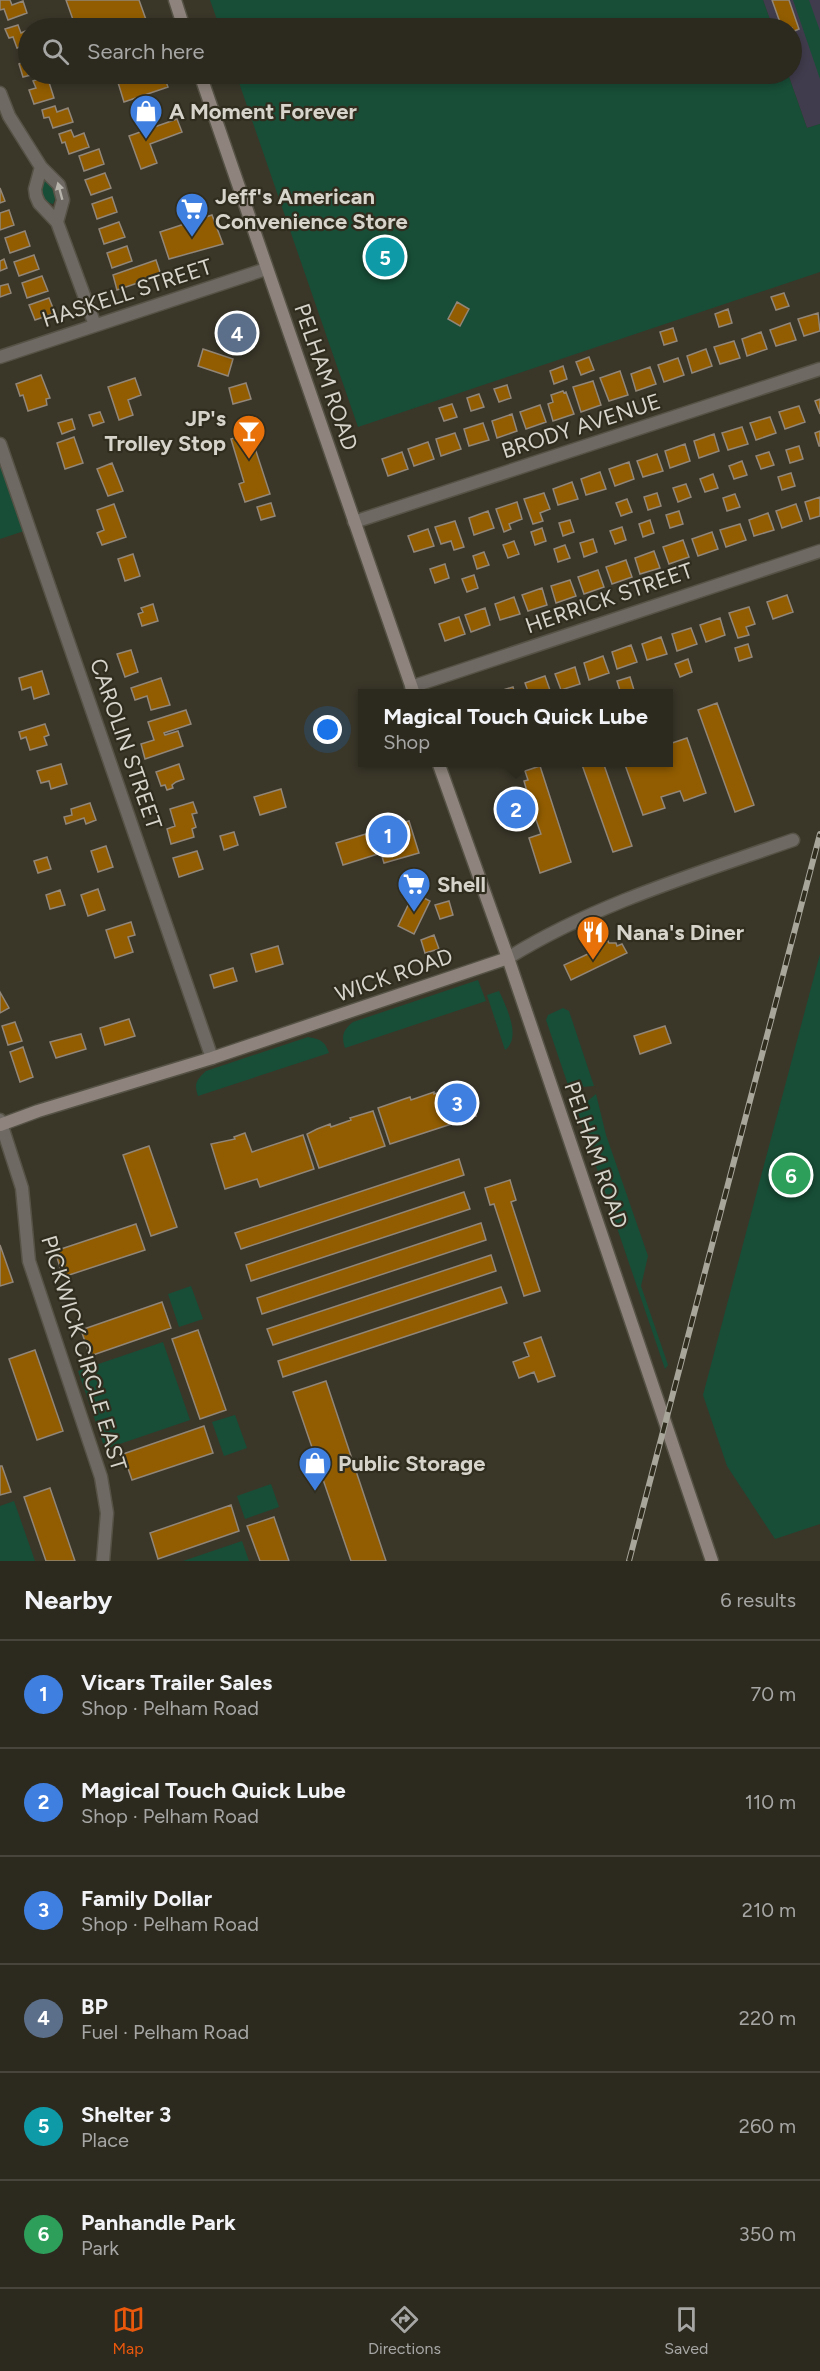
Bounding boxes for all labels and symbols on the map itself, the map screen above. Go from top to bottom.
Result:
shop icon: A Moment Forever [128,93,164,140]
place label: A Moment Forever [169,98,357,125]
one-way arrow [54,182,64,201]
place label: Jeff's American Convenience Store [215,183,408,235]
supermarket icon: Jeff's American Convenience Store [174,191,210,238]
pin: 5 [366,234,404,280]
street label: HASKELL STREET [39,253,215,333]
street label: PELHAM ROAD [288,300,364,454]
pin: 4 [218,310,256,356]
street label: BRODY AVENUE [498,388,664,464]
place label: JP's Trolley Stop [104,405,226,457]
bar icon: JP's Trolley Stop [231,413,267,460]
street label: HERRICK STREET [522,557,696,639]
street label: CAROLIN STREET [84,655,168,833]
your location [313,715,342,744]
pin: 2 [496,786,536,832]
pin: 1 [368,812,408,858]
supermarket icon: Shell [396,866,432,913]
place label: Shell [437,871,486,898]
restaurant icon: Nana's Diner [575,914,611,961]
place label: Nana's Diner [616,919,745,946]
street label: WICK ROAD [332,942,456,1008]
street label: PELHAM ROAD [558,1078,634,1232]
pin: 3 [438,1080,476,1126]
pin: 6 [772,1152,810,1198]
street label: PICKWICK CIRCLE EAST [35,1232,133,1474]
shop icon: Public Storage [297,1445,333,1492]
place label: Public Storage [338,1450,486,1477]

